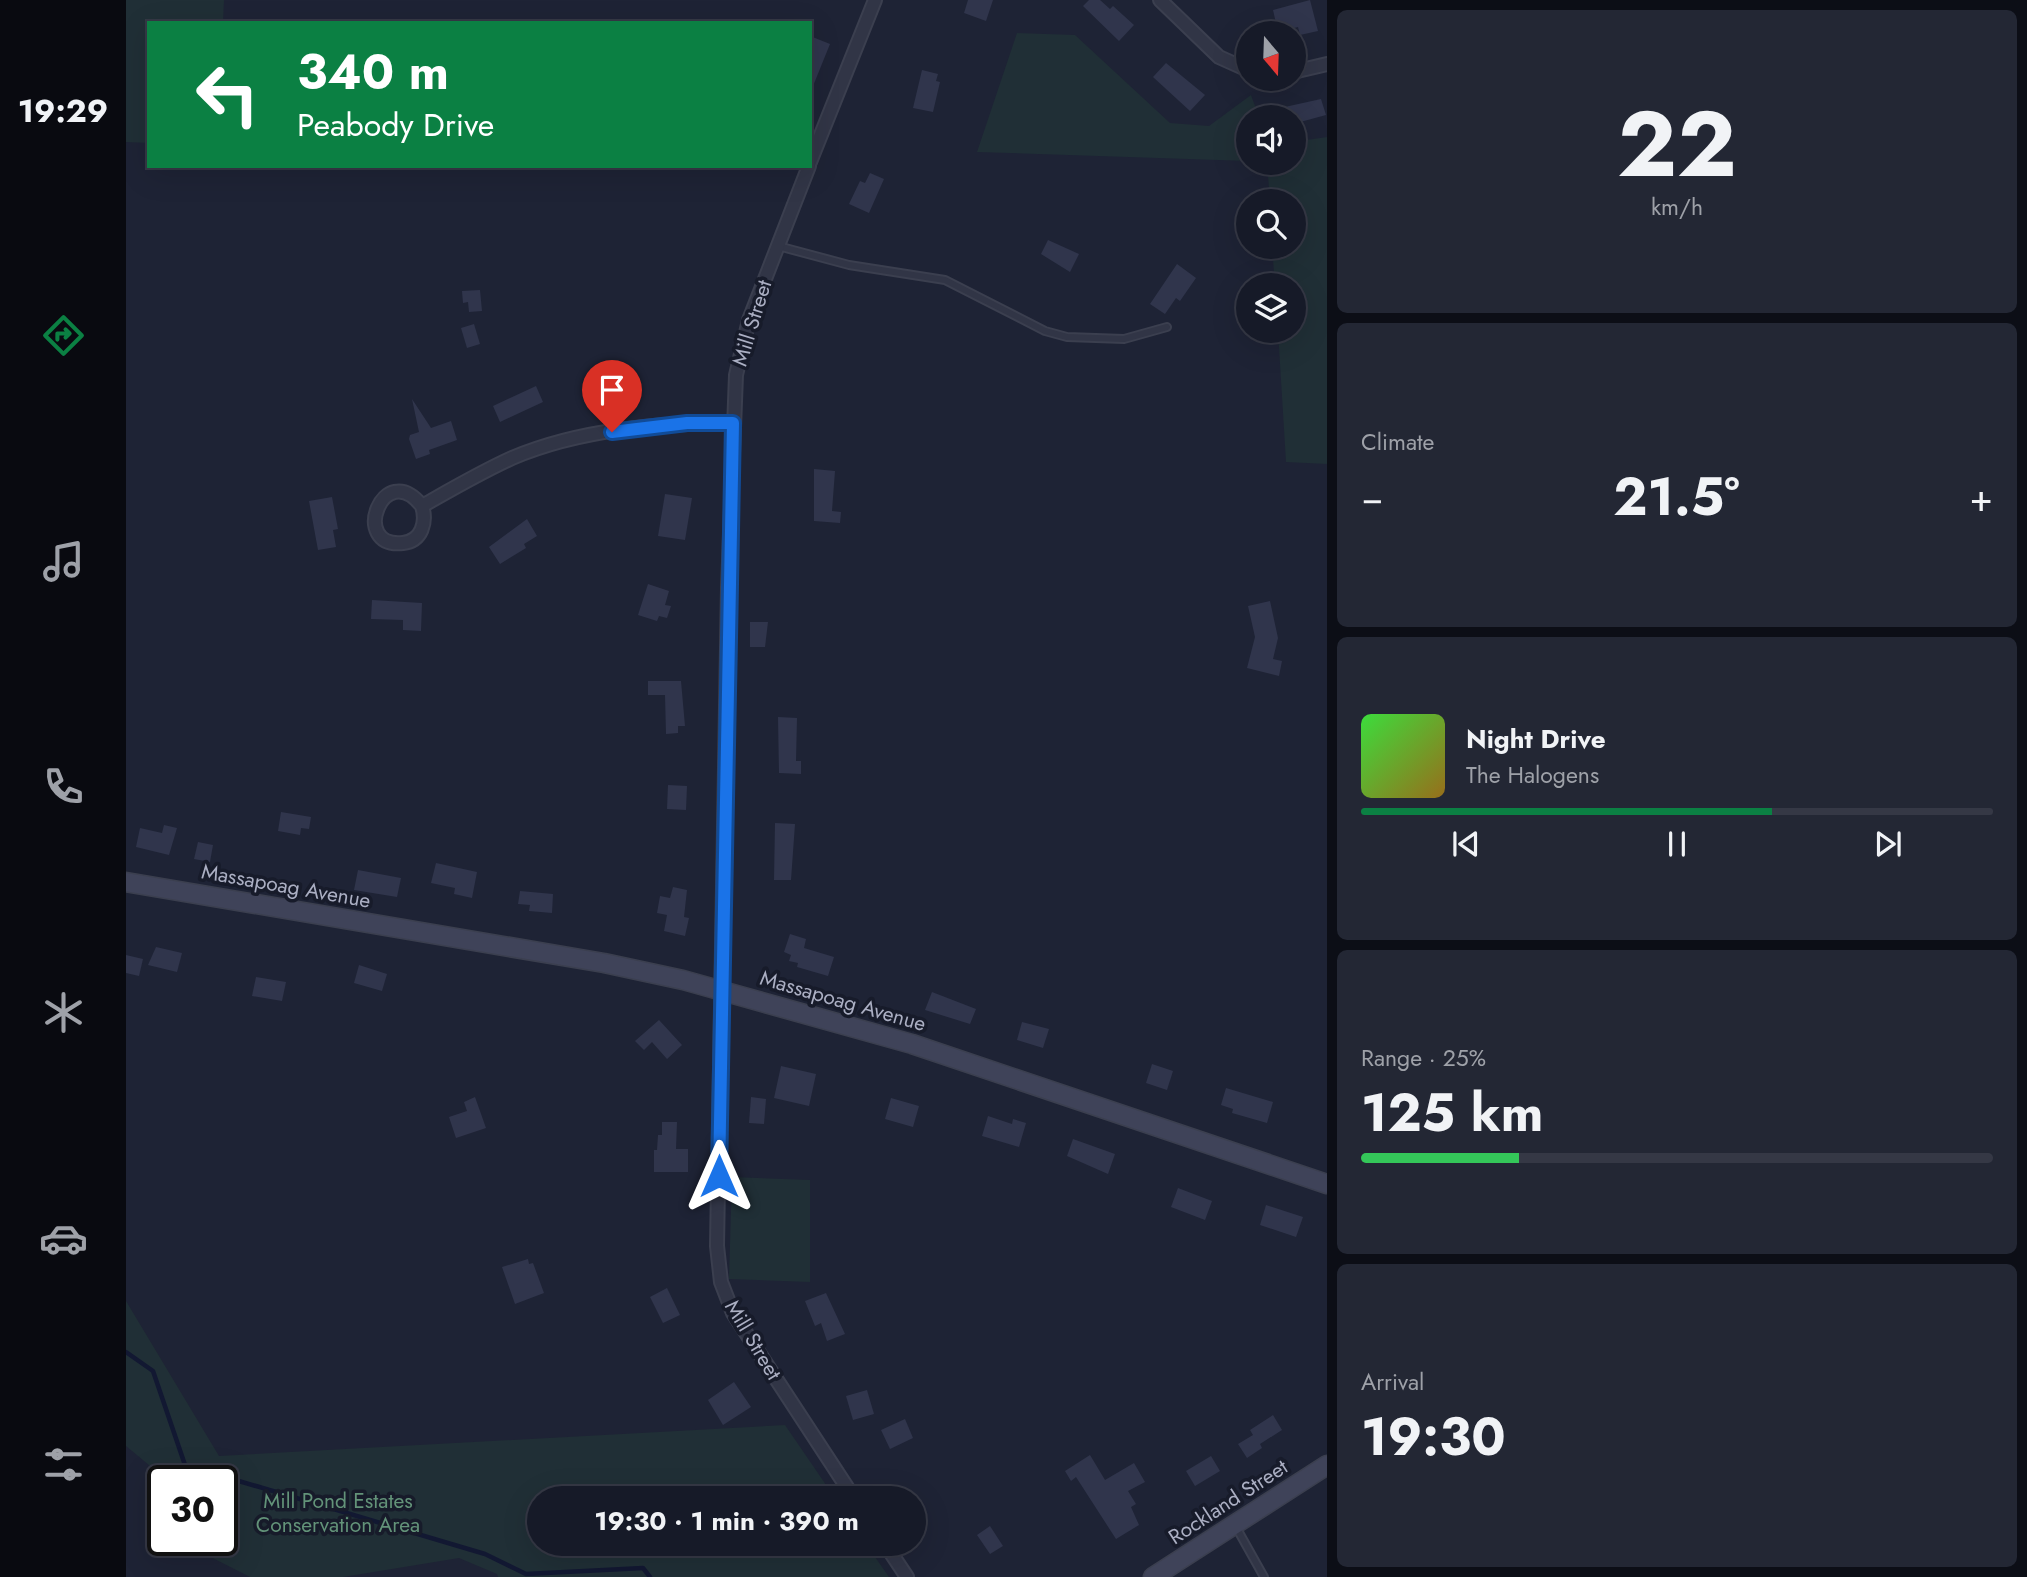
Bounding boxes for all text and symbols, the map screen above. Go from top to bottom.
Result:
north arrow [1236,21,1306,91]
map controls [1236,21,1306,343]
text: 340 m [297,37,449,107]
icon: left [182,49,273,140]
text: 22 [1617,79,1737,210]
text: 19:29 [18,88,108,134]
text: Peabody Drive [297,102,494,148]
button: sound [1236,105,1306,175]
button: search [1236,189,1306,259]
text: km/h [1651,190,1703,224]
button: layers [1236,273,1306,343]
street label: Mill Street [725,276,779,370]
icon: directions [39,311,88,360]
pin [582,360,642,432]
icon: arrive [593,371,631,409]
text: Climate [1361,425,1434,459]
text: 21.5° [1613,459,1740,535]
text: − [1361,470,1383,525]
text: + [1970,470,1993,525]
icon: music [39,537,88,586]
text: Night Drive [1466,720,1606,758]
text: The Halogens [1466,758,1599,792]
icon: phone [39,762,88,811]
icon: previous [1447,825,1485,863]
icon: pause [1658,825,1696,863]
icon: next [1869,825,1907,863]
street label: Massapoag Avenue [199,856,373,916]
street label: Massapoag Avenue [757,963,930,1039]
icon: climate [39,988,88,1037]
text: Range · 25% [1361,1041,1486,1075]
text: 125 km [1361,1075,1543,1151]
position arrow [682,1139,756,1213]
icon: car [39,1214,88,1263]
street label: Mill Street [717,1294,789,1386]
text: Arrival [1361,1365,1424,1399]
text: 19:30 [1361,1399,1506,1475]
icon: filters [39,1440,88,1489]
street label: Rockland Street [1162,1452,1294,1552]
speed limit sign: 30 [147,1465,238,1556]
park label: Mill Pond Estates Conservation Area [256,1486,420,1540]
text: 19:30 · 1 min · 390 m [594,1502,859,1540]

